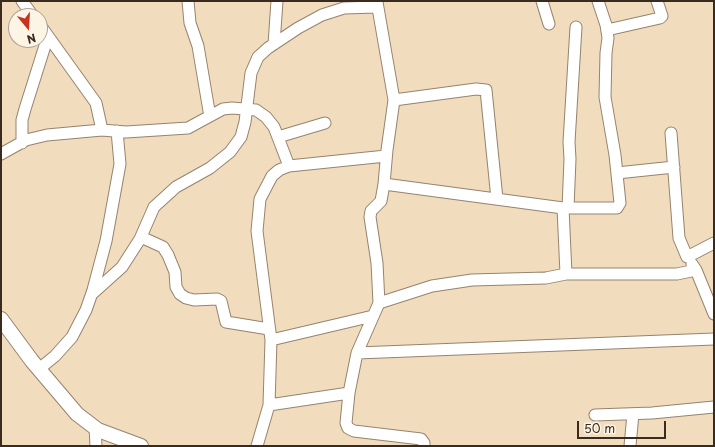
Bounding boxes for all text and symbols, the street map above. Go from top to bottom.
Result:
north arrow [8,8,48,48]
text: N [25,30,38,48]
scale bar [579,413,668,439]
text: 50 m [584,419,615,437]

